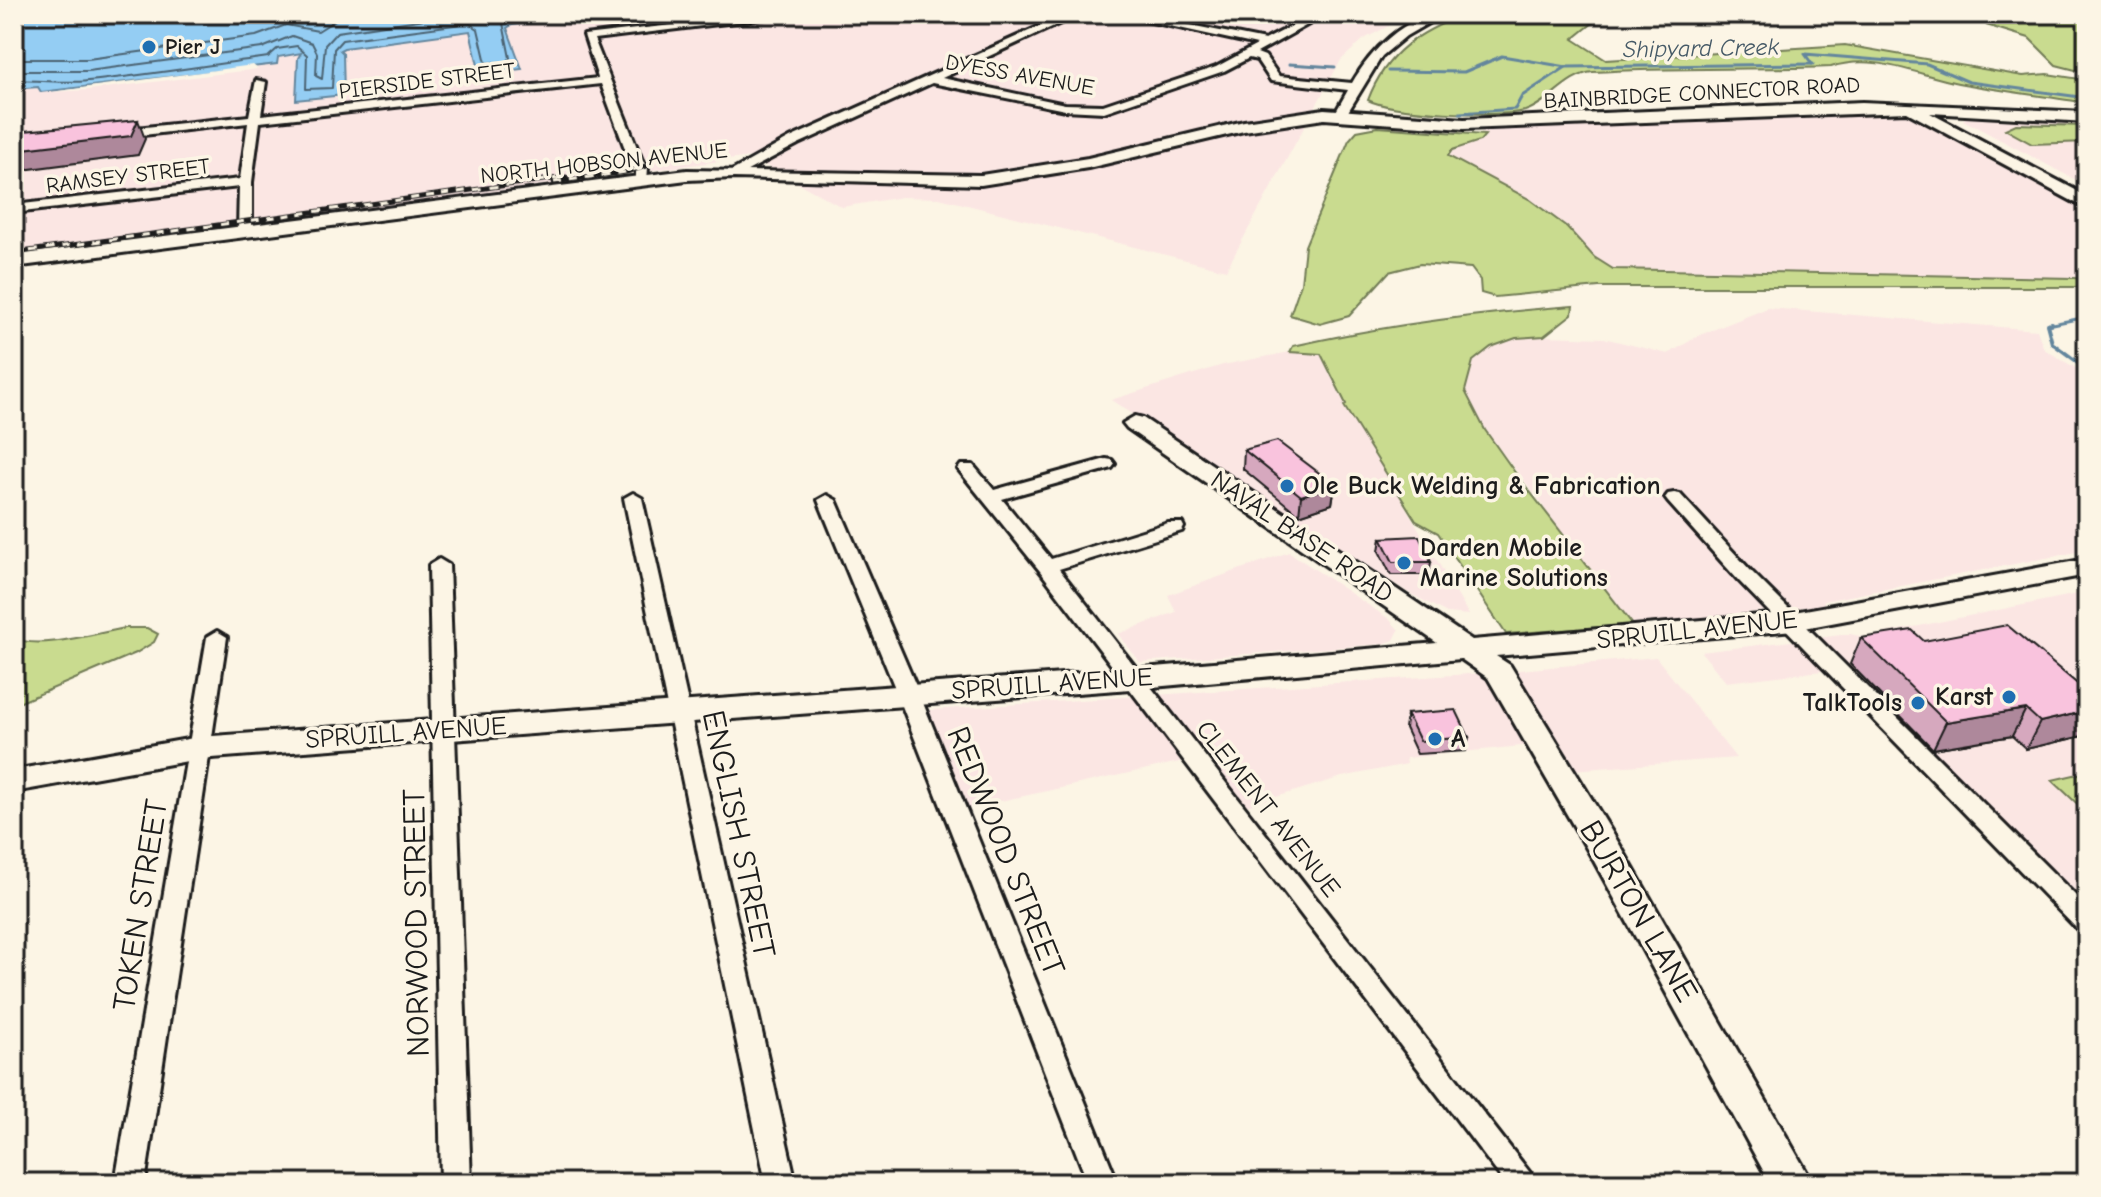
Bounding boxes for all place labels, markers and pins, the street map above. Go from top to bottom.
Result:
place label: Pier J [165,34,220,60]
marker: Pier J [140,38,158,56]
place label: Ole Buck Welding & Fabrication [1303,471,1661,501]
marker: Ole Buck Welding & Fabrication [1278,477,1296,495]
place label: Darden Mobile Marine Solutions [1420,533,1608,593]
marker: Darden Mobile Marine Solutions [1395,554,1413,572]
place label: Karst [1935,682,1993,712]
place label: TalkTools [1803,688,1902,718]
marker: Karst [2000,688,2018,706]
marker: TalkTools [1909,694,1927,712]
place label: A [1451,724,1466,754]
marker: A [1426,730,1444,748]

